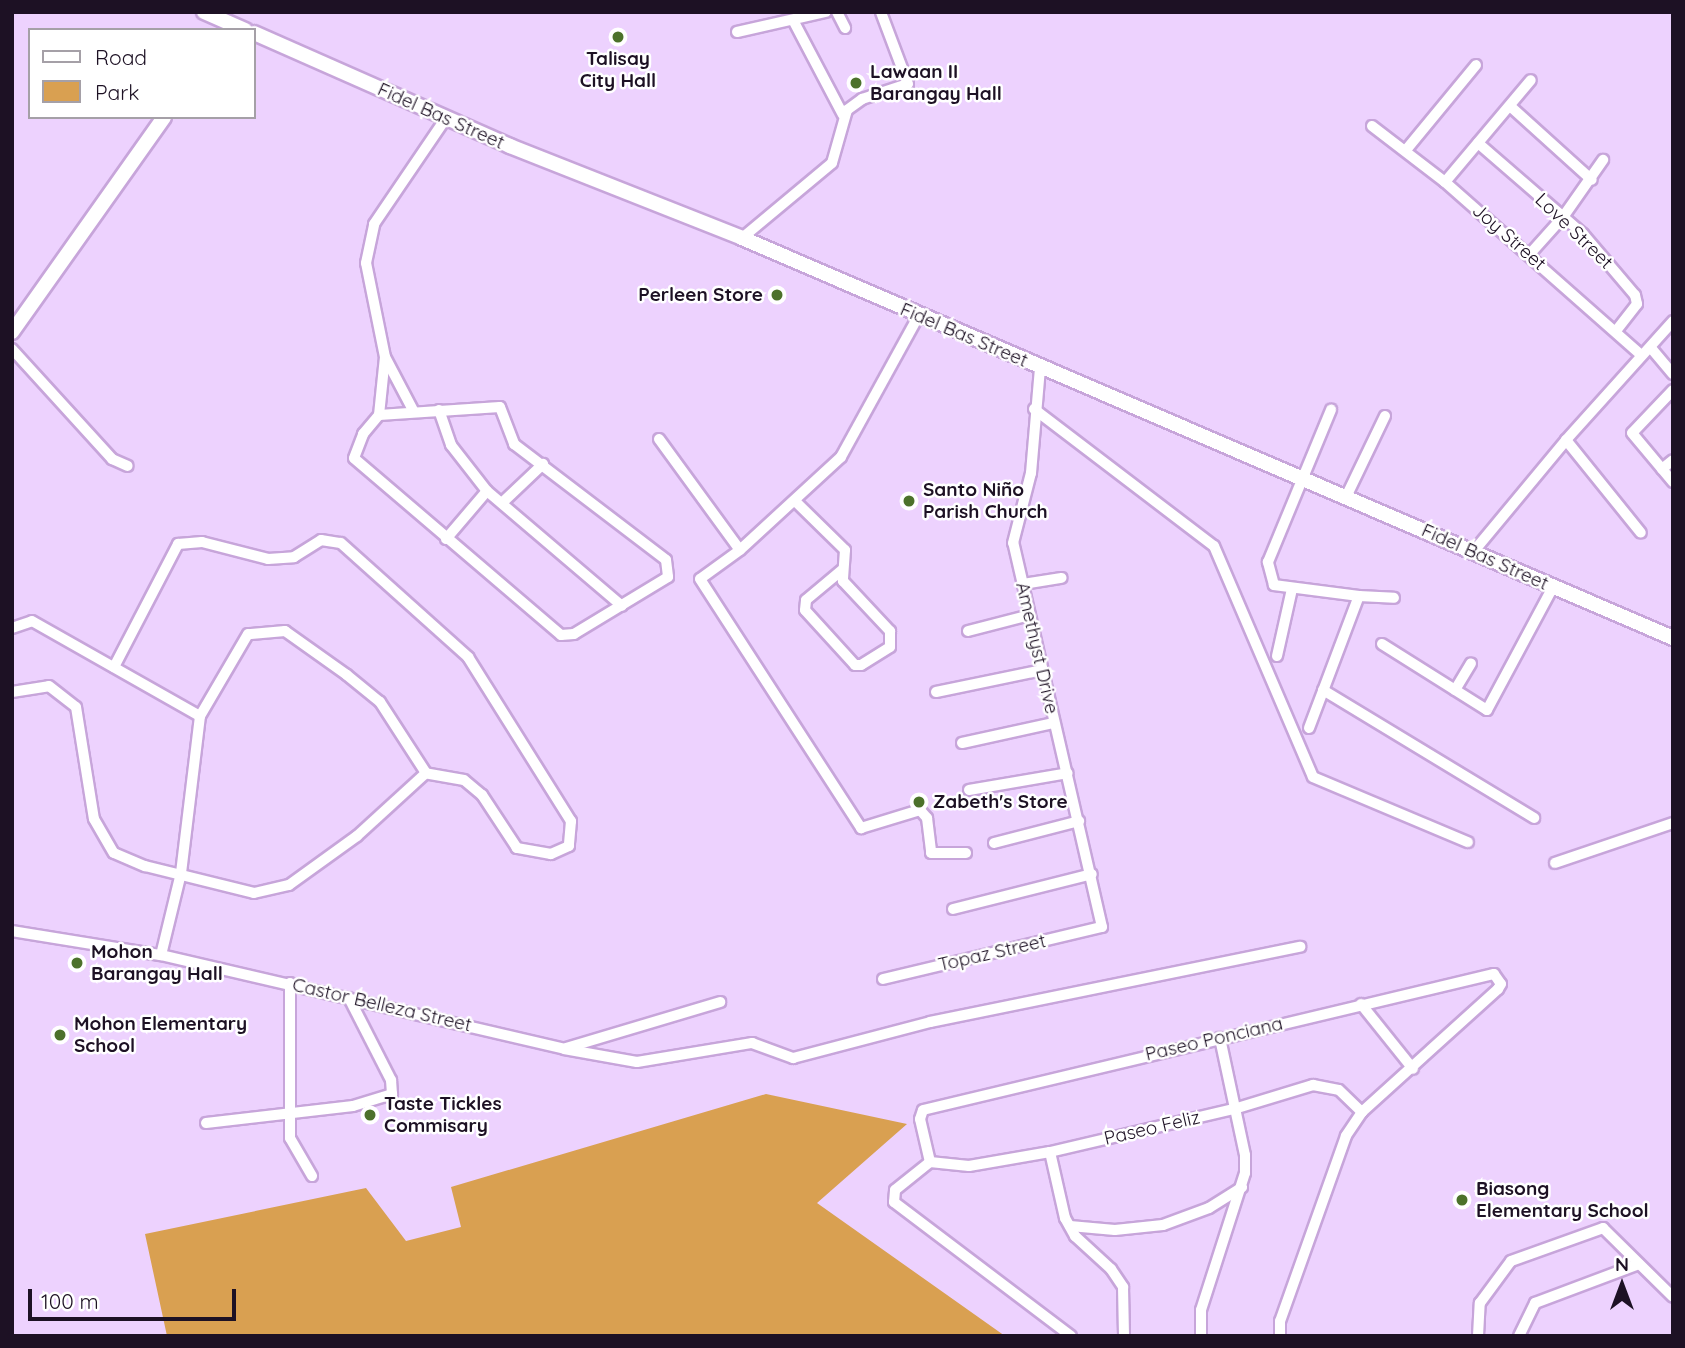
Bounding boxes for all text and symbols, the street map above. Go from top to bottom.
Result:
legend [28,28,256,119]
marker: Talisay City Hall [610,29,626,45]
text: Road [95,44,147,70]
place label: Talisay City Hall [580,48,656,92]
place label: Lawaan II Barangay Hall [870,61,1002,105]
marker: Lawaan II Barangay Hall [848,75,864,91]
street label: Fidel Bas Street [374,78,508,154]
text: Park [95,79,139,105]
street label: Love Street [1530,188,1618,274]
street label: Joy Street [1467,199,1551,275]
place label: Perleen Store [638,284,763,306]
marker: Perleen Store [769,287,785,303]
street label: Fidel Bas Street [897,298,1031,372]
place label: Santo Niño Parish Church [923,479,1048,523]
marker: Santo Niño Parish Church [901,493,917,509]
street label: Fidel Bas Street [1418,519,1552,595]
street label: Amethyst Drive [1011,580,1063,716]
place label: Zabeth's Store [933,791,1068,813]
marker: Zabeth's Store [911,794,927,810]
street label: Topaz Street [936,930,1048,976]
place label: Mohon Barangay Hall [91,941,223,985]
marker: Mohon Barangay Hall [69,955,85,971]
street label: Castor Belleza Street [290,973,474,1037]
street label: Paseo Ponciana [1143,1012,1285,1066]
place label: Mohon Elementary School [74,1013,247,1057]
marker: Mohon Elementary School [52,1027,68,1043]
place label: Taste Tickles Commisary [384,1093,502,1137]
street label: Paseo Feliz [1102,1106,1202,1150]
marker: Taste Tickles Commisary [362,1107,378,1123]
place label: Biasong Elementary School [1476,1178,1649,1222]
marker: Biasong Elementary School [1454,1192,1470,1208]
north arrow [1587,1250,1657,1320]
text: N [1615,1252,1629,1276]
scale bar [32,1274,240,1318]
text: 100 m [41,1288,99,1314]

